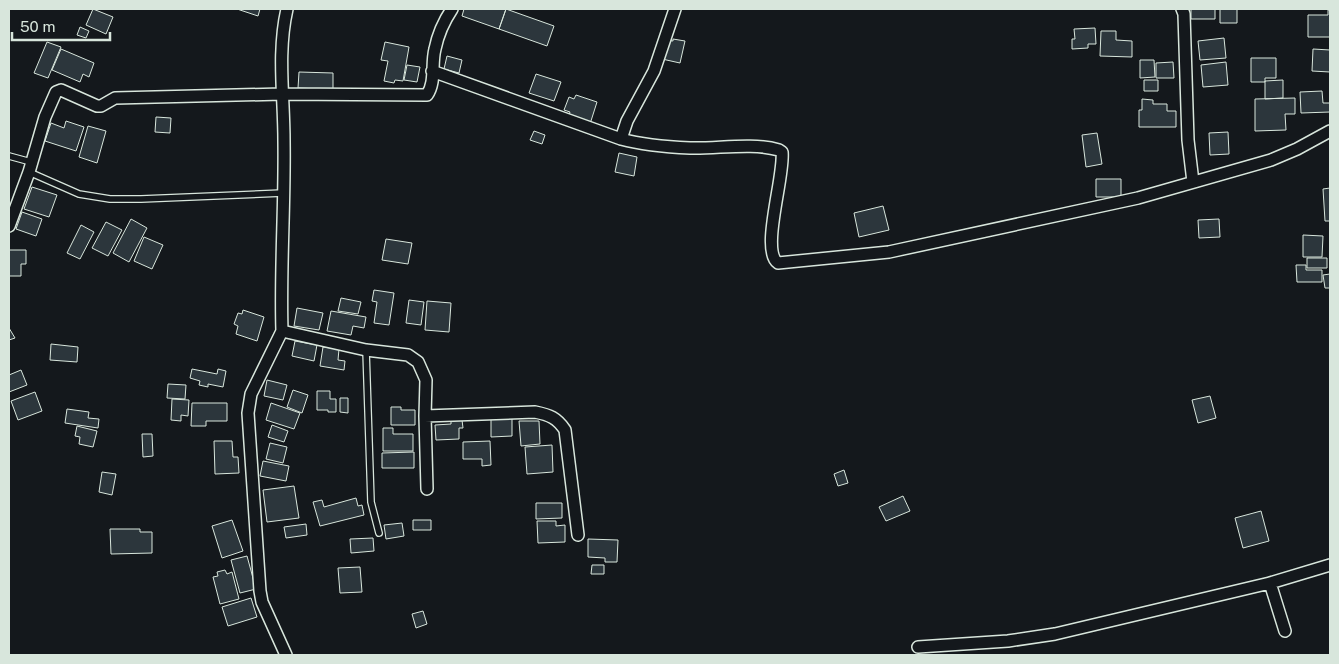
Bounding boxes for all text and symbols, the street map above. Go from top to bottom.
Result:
scale bar [12,10,110,42]
text: 50 m [20,18,55,35]

